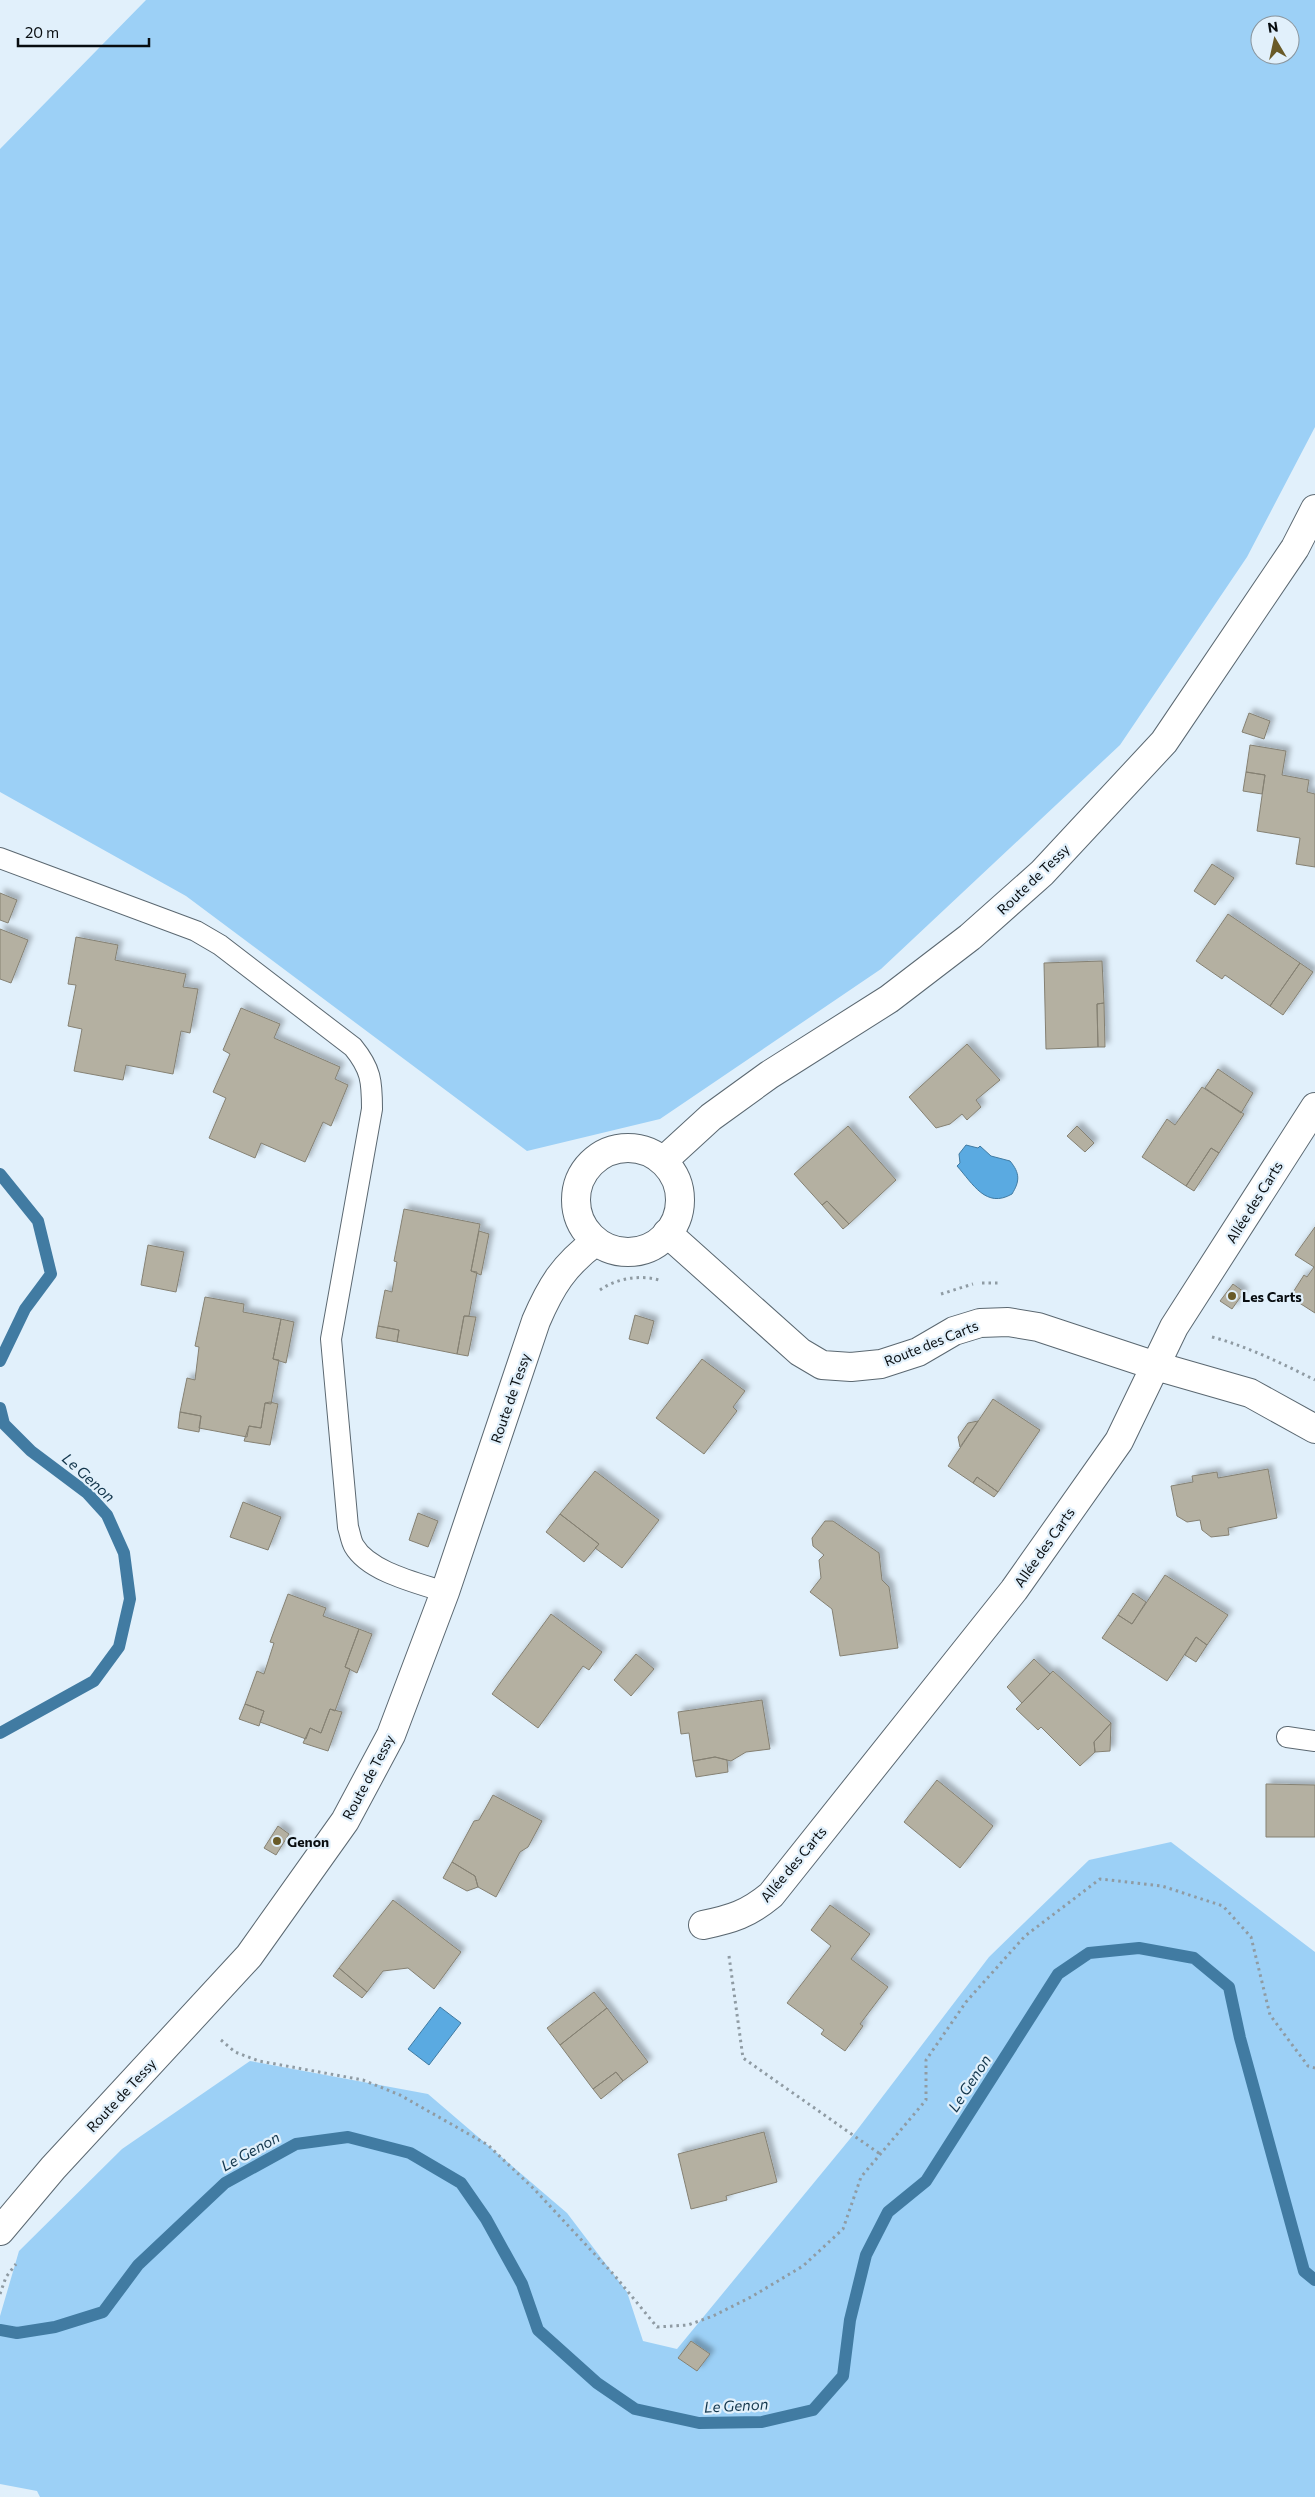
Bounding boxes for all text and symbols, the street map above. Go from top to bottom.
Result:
scale bar [18,15,149,47]
north arrow [1250,15,1300,65]
text: N [1266,17,1279,36]
text: 20 m [25,23,59,41]
street label: Route de Tessy [993,840,1073,918]
street label: Allée des Carts [1222,1158,1286,1246]
place label: Les Carts [1242,1288,1302,1305]
marker: Les Carts [1226,1290,1238,1302]
street label: Route des Carts [881,1316,981,1370]
street label: Route de Tessy [487,1351,533,1445]
water label: Le Genon [59,1449,119,1505]
street label: Allée des Carts [1010,1504,1078,1590]
street label: Route de Tessy [338,1731,398,1823]
street label: Allée des Carts [756,1823,830,1905]
place label: Genon [287,1833,329,1850]
marker: Genon [271,1835,283,1847]
water label: Le Genon [944,2051,994,2115]
street label: Route de Tessy [83,2055,159,2135]
water label: Le Genon [217,2128,283,2174]
water label: Le Genon [703,2394,769,2416]

